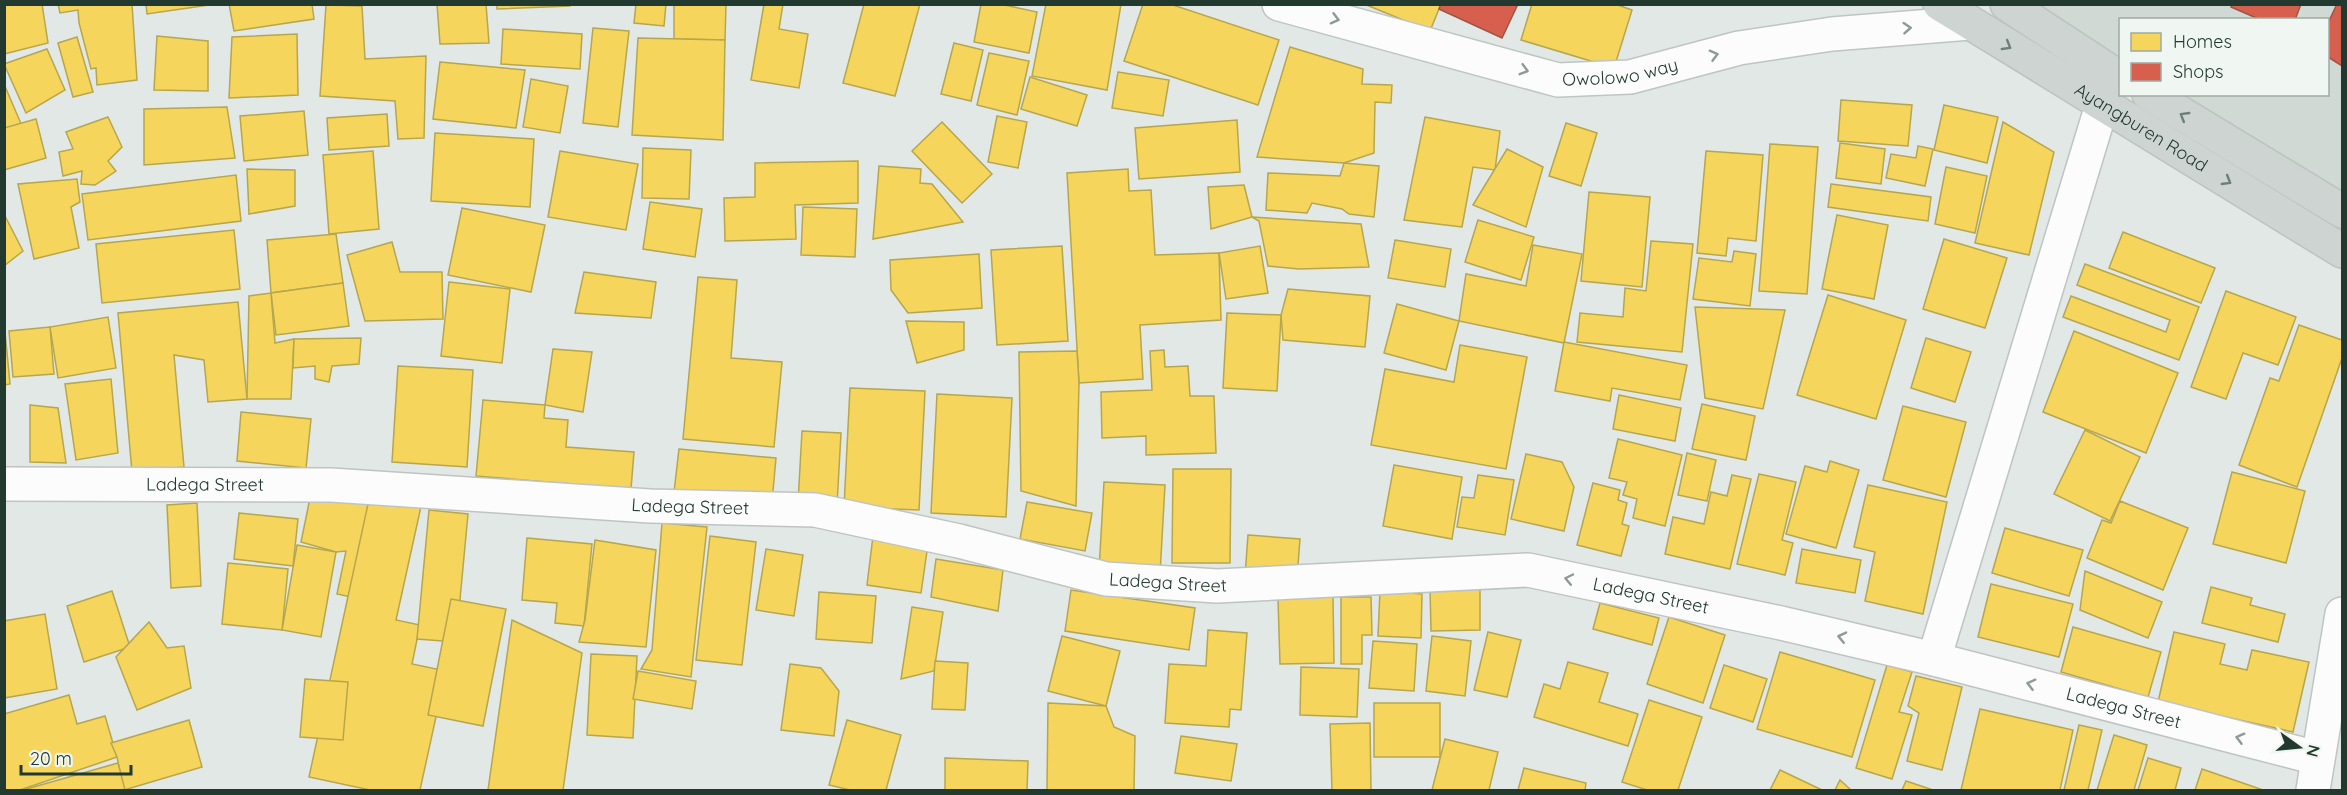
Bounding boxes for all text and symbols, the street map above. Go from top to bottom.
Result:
one-way arrow [1330,12,1340,25]
legend [2119,18,2329,96]
one-way arrow [1902,22,1911,35]
text: Homes [2173,30,2232,53]
one-way arrow [2001,39,2011,51]
one-way arrow [1708,50,1719,62]
street label: Owolowo way [1562,53,1681,91]
text: Shops [2173,60,2224,83]
one-way arrow [1518,63,1529,75]
street label: Ayangburen Road [2071,78,2212,177]
one-way arrow [2180,112,2190,123]
one-way arrow [2221,174,2231,186]
street label: Ladega Street [146,472,264,496]
street label: Ladega Street [631,493,749,519]
street label: Ladega Street [1109,567,1227,597]
street label: Ladega Street [1591,572,1711,619]
one-way arrow [1564,573,1574,586]
one-way arrow [1837,631,1847,644]
one-way arrow [2026,679,2037,691]
street label: Ladega Street [2064,682,2184,733]
north arrow [2269,717,2329,777]
one-way arrow [2235,733,2245,746]
scale bar [21,738,130,776]
text: N [2302,743,2325,759]
text: 20 m [30,747,72,770]

